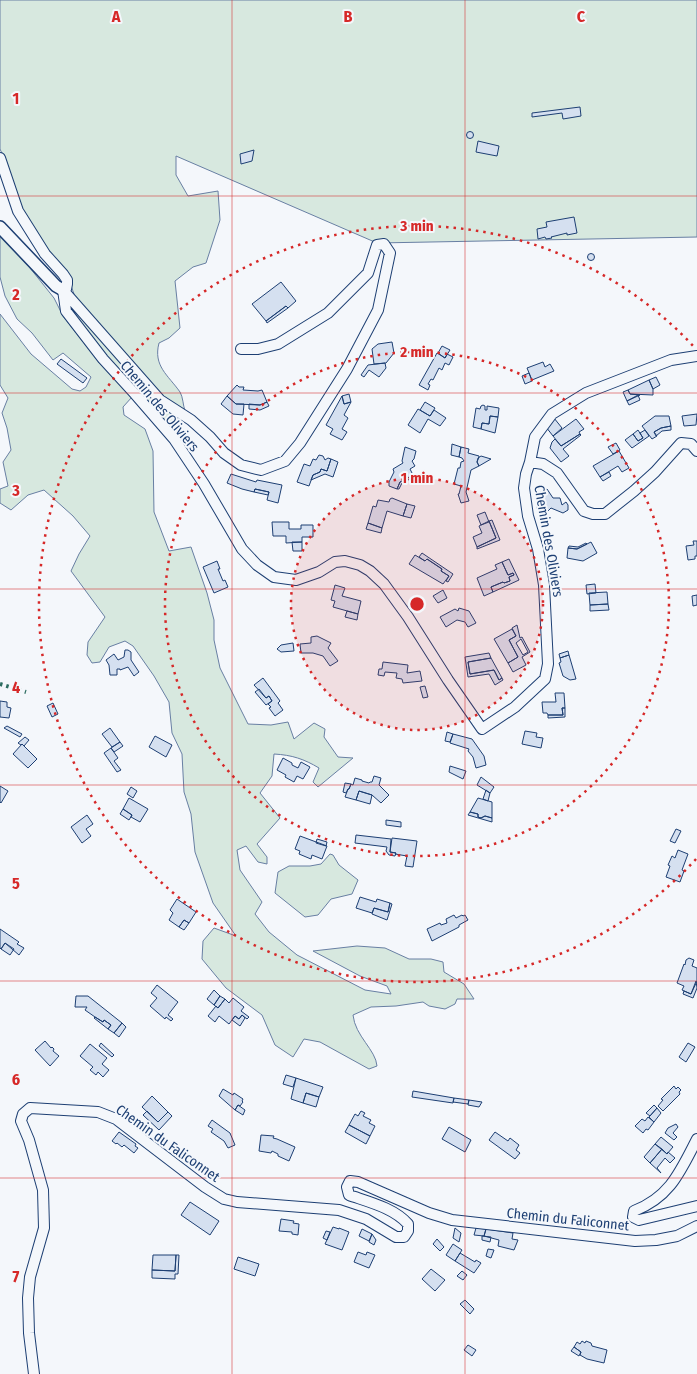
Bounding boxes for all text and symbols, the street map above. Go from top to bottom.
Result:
text: A [111,7,121,26]
text: B [344,7,353,26]
text: C [577,7,586,26]
text: 1 [13,89,19,108]
text: 3 min [399,217,434,235]
text: 2 [11,285,20,304]
text: 2 min [399,343,434,361]
street label: Chemin des Oliviers [117,357,203,455]
text: 1 min [401,469,433,487]
text: 3 [11,481,20,500]
street label: Chemin des Oliviers [530,484,567,598]
centre of rings [408,595,426,613]
text: 4 [12,678,20,697]
text: 5 [12,874,20,893]
text: 6 [12,1070,20,1089]
street label: Chemin du Faliconnet [112,1101,223,1186]
street label: Chemin du Faliconnet [506,1205,630,1234]
text: 7 [13,1267,20,1286]

